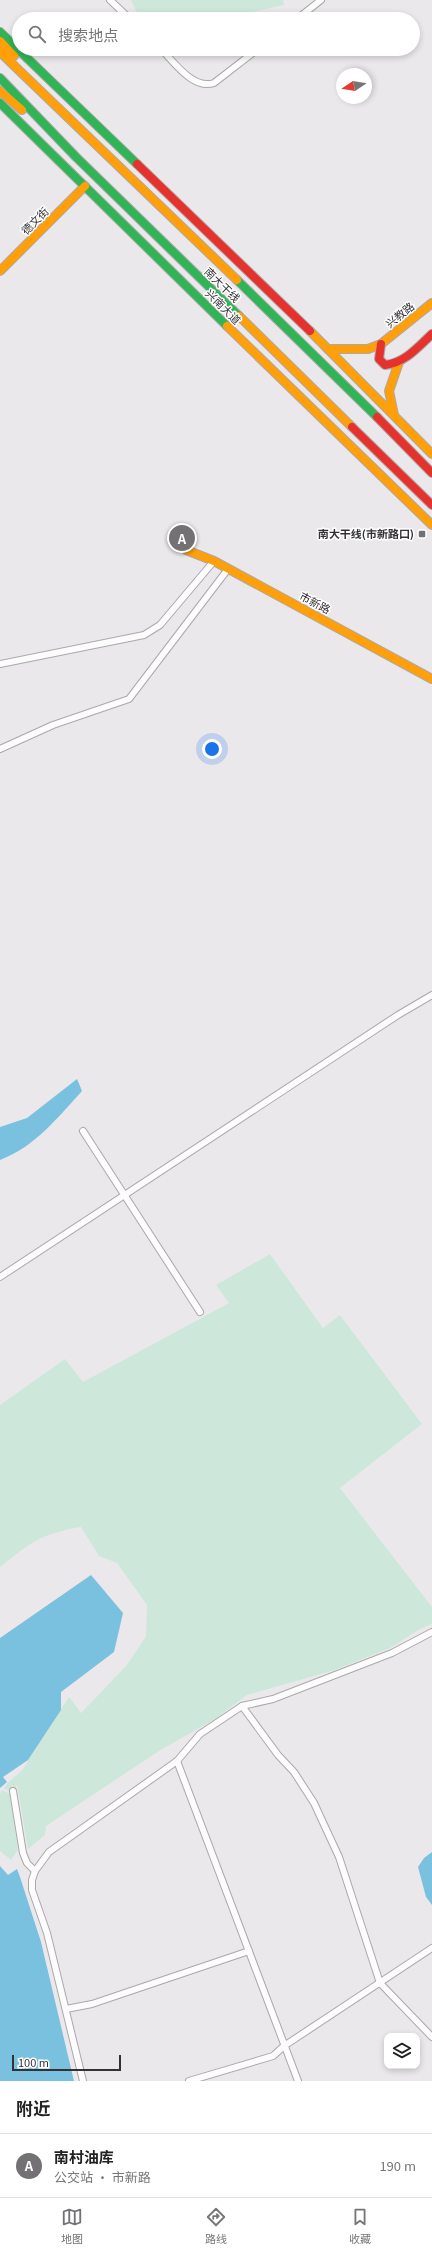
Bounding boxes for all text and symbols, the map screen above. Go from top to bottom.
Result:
search box [12,12,420,56]
icon: search [26,23,48,45]
text: 搜索地点 [58,24,118,45]
north arrow [336,68,372,104]
street label: 德文街 [17,203,52,238]
street label: 南大干线 [201,263,244,305]
street label: 兴南大道 [202,285,245,328]
street label: 兴教路 [382,298,417,331]
pin: A [169,523,195,553]
place label: 南大干线(市新路口) [318,525,414,541]
marker: 南大干线(市新路口) [417,529,427,539]
street label: 市新路 [297,587,334,617]
your location [202,739,222,759]
map controls [384,2033,420,2069]
button: layers [384,2033,420,2069]
scale bar [12,2053,121,2072]
text: 100 m [18,2054,49,2070]
text: 附近 [16,2095,50,2120]
text: 南村油库 [54,2146,114,2167]
text: A [25,2156,33,2175]
text: 190 m [379,2156,416,2175]
text: 公交站 · 市新路 [54,2167,151,2186]
tab: 地图 [61,2206,83,2246]
tab: 路线 [205,2206,227,2246]
tab: 收藏 [349,2206,371,2246]

